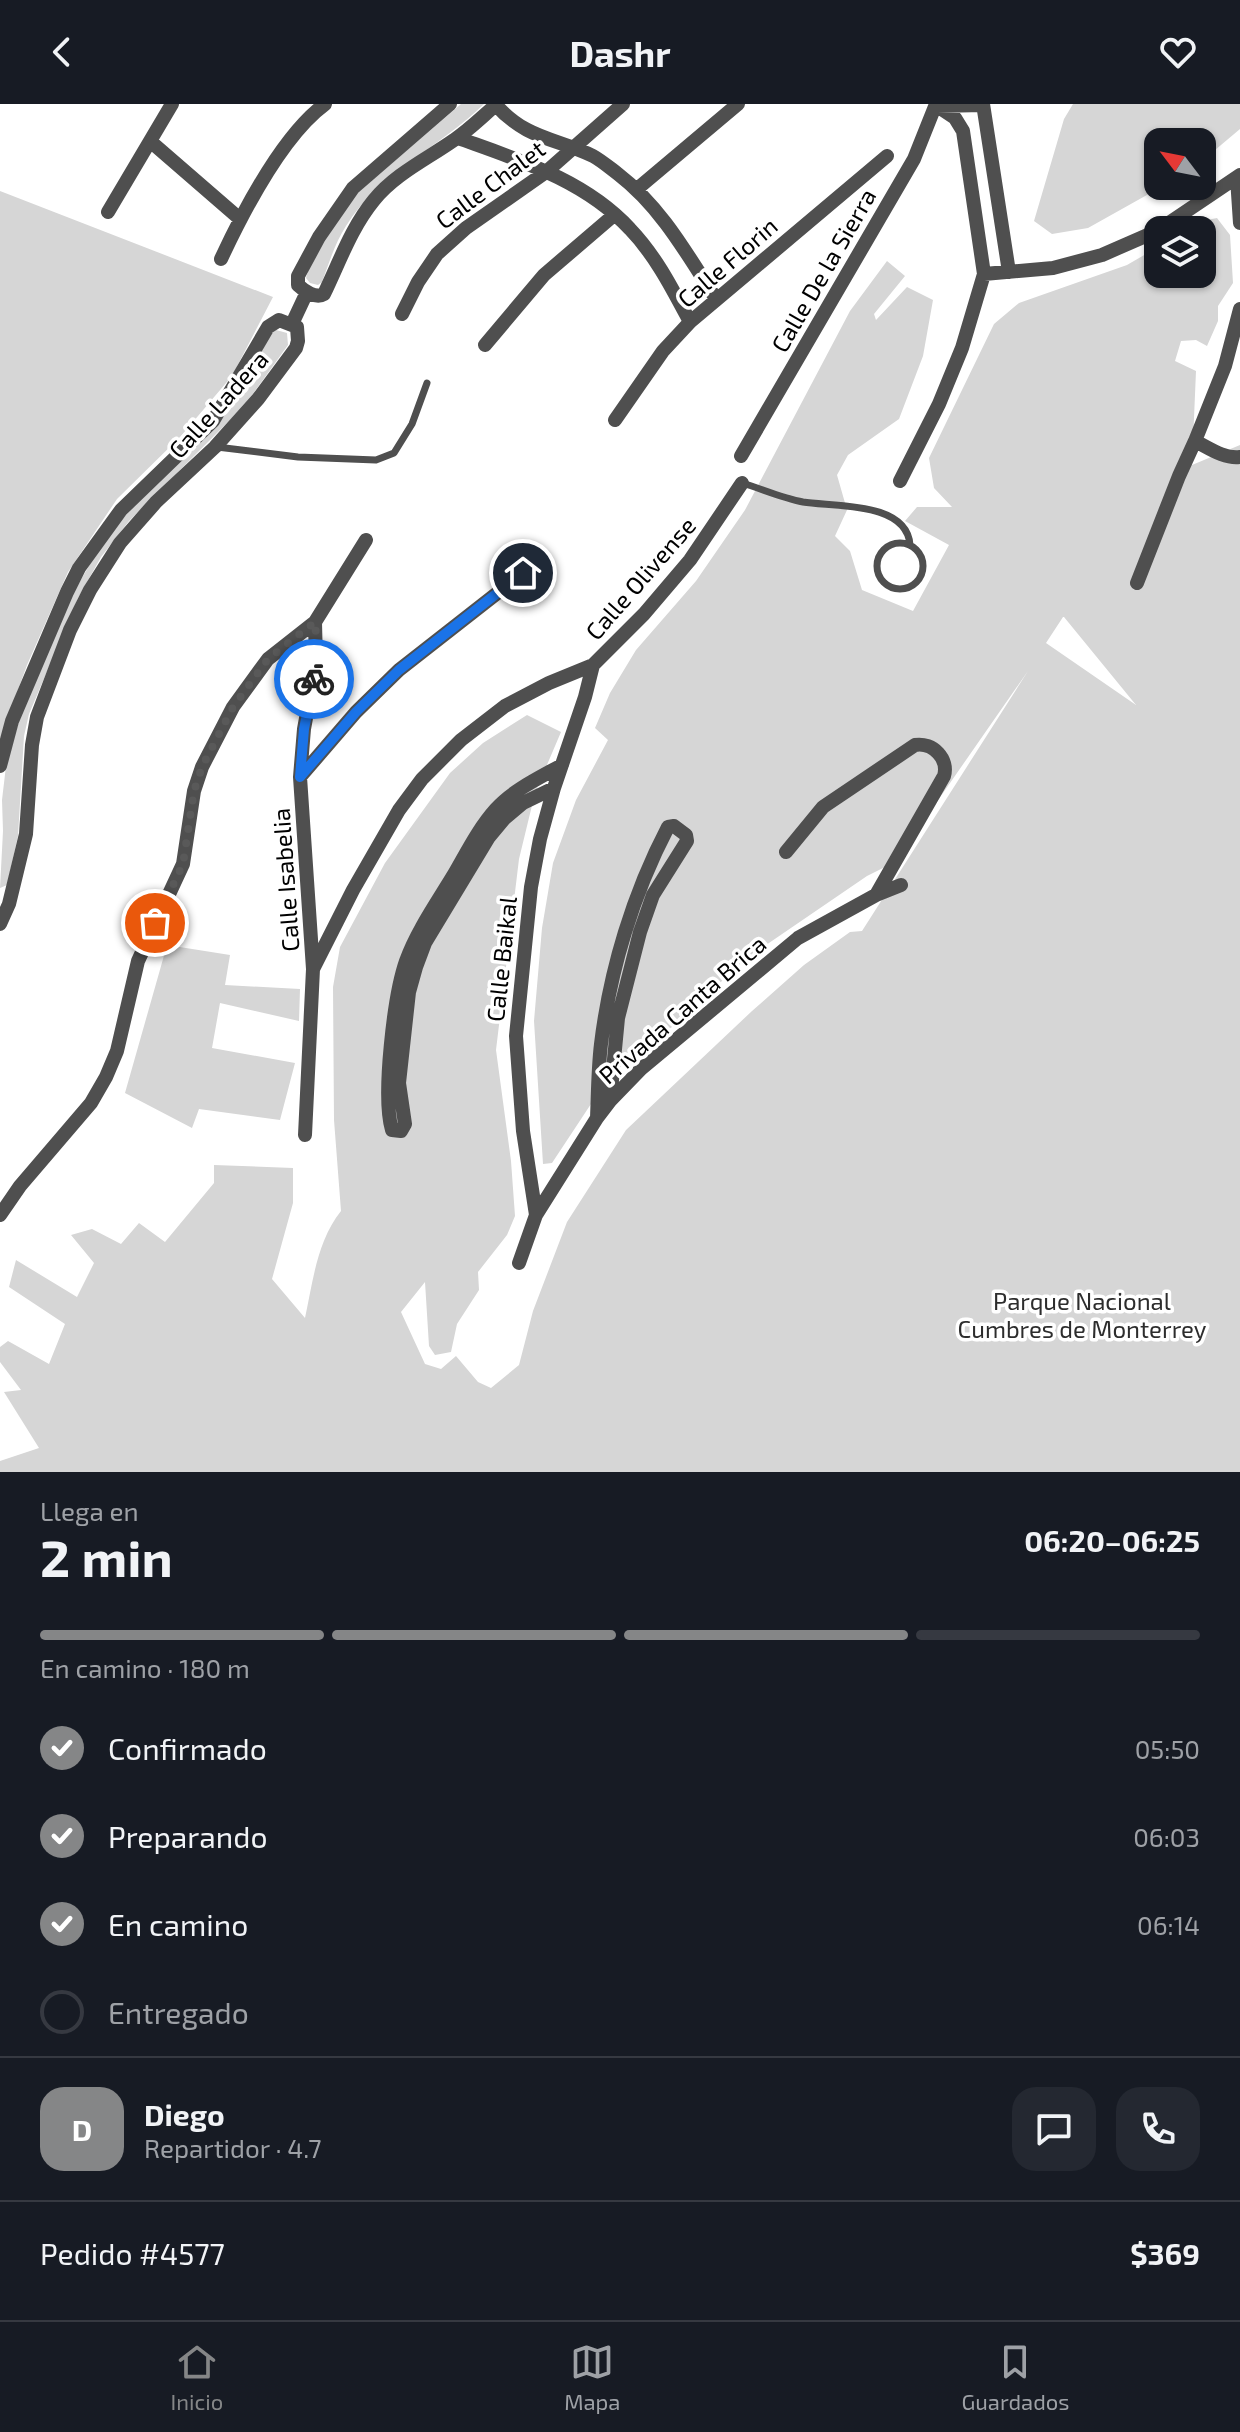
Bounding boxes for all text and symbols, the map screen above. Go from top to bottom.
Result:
icon: back [40,30,84,74]
icon: heart [1156,30,1200,74]
text: Dashr [569,31,671,74]
north arrow [1144,128,1216,200]
map controls [1144,128,1216,288]
street label: Calle Chalet [430,134,550,234]
street label: Calle De la Sierra [764,183,882,357]
street label: Calle Florin [671,211,783,313]
button: layers [1144,216,1216,288]
street label: Calle Ladera [162,344,274,464]
street label: Calle Olivense [579,511,701,645]
pin [489,539,557,607]
icon: home [501,551,545,595]
courier [274,639,354,719]
icon: bike [292,657,336,701]
street label: Calle Isabelia [266,807,304,953]
pin [121,889,189,957]
street label: Calle Baikal [480,895,522,1023]
icon: bag [133,901,177,945]
street label: Privada Canta Brica [593,929,771,1089]
park label: Parque Nacional Cumbres de Monterrey [958,1286,1207,1343]
text: Llega en [40,1495,139,1526]
text: 06:20–06:25 [1024,1522,1200,1558]
text: 2 min [40,1525,173,1587]
text: En camino · 180 m [40,1652,250,1683]
icon: check [40,1726,84,1770]
text: Confirmado [108,1730,267,1766]
text: 05:50 [1135,1733,1200,1764]
icon: check [40,1814,84,1858]
text: Preparando [108,1818,267,1854]
text: 06:03 [1133,1821,1200,1852]
icon: check [40,1902,84,1946]
text: En camino [108,1906,248,1942]
text: 06:14 [1137,1909,1200,1940]
text: Entregado [108,1994,249,2030]
button: chat [1012,2087,1096,2171]
button: phone [1116,2087,1200,2171]
text: Diego [144,2096,225,2132]
text: D [72,2111,92,2147]
text: Repartidor · 4.7 [144,2132,322,2163]
text: Pedido #4577 [40,2235,225,2271]
text: $369 [1130,2235,1200,2271]
tab: Inicio [171,2340,223,2414]
tab: Mapa [564,2340,620,2414]
tab: Guardados [961,2340,1069,2414]

